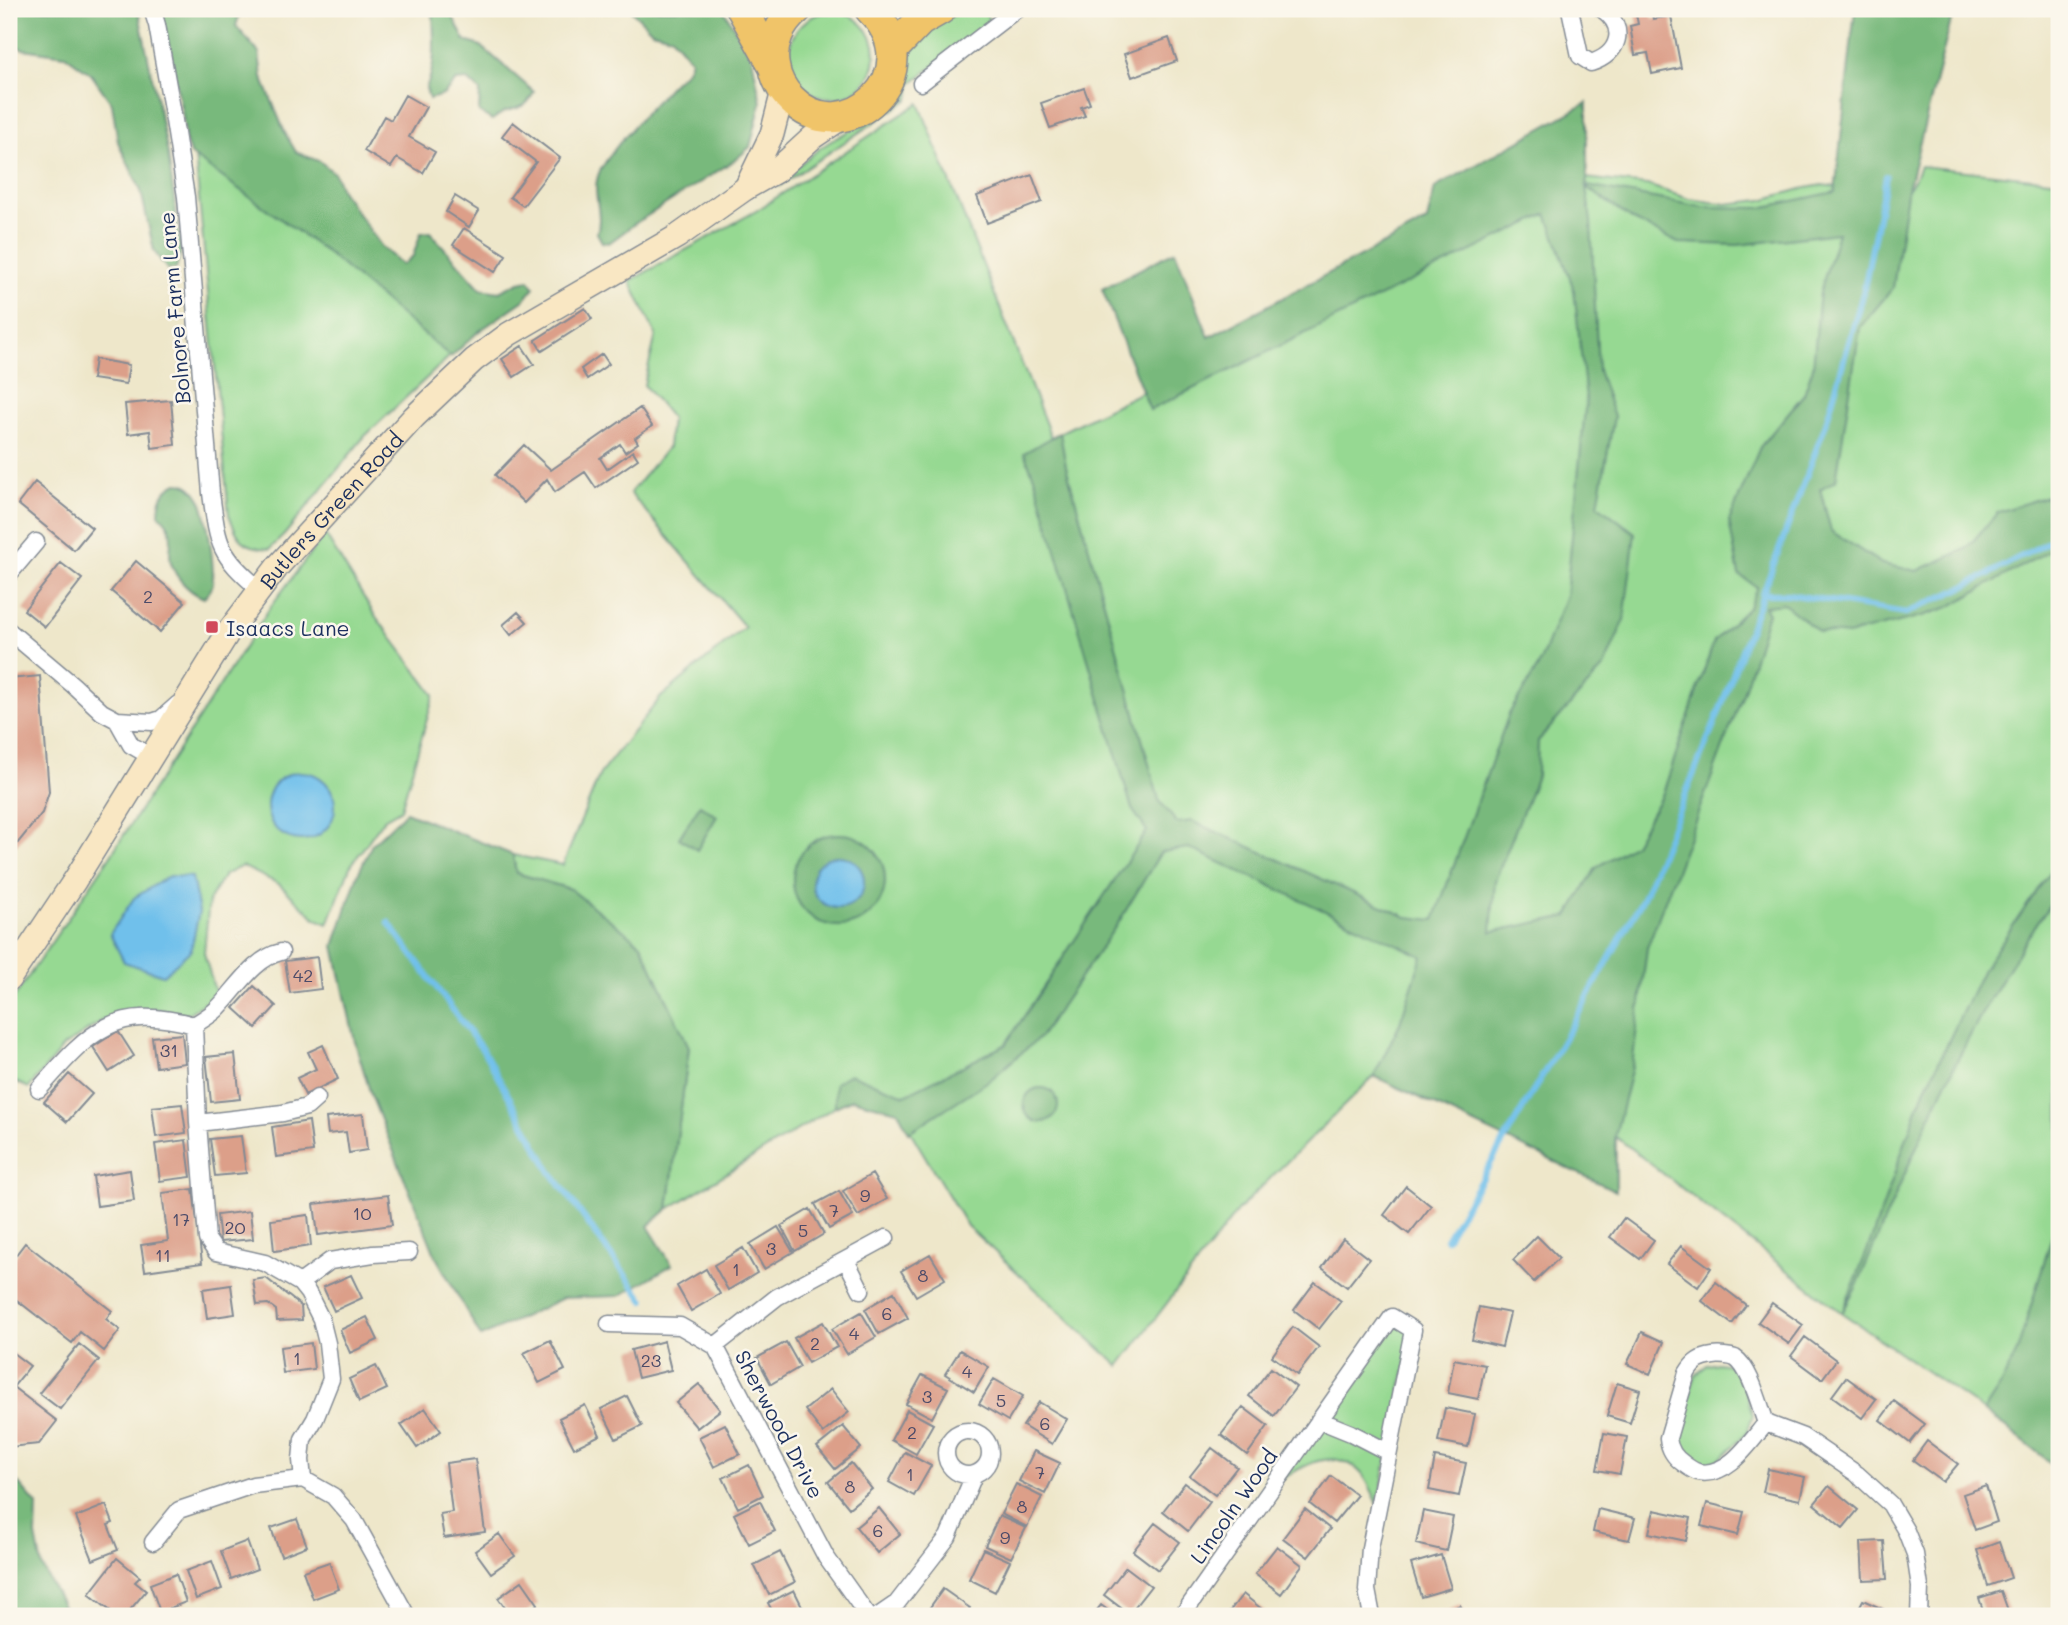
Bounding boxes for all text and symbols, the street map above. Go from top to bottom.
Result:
street label: Bolnore Farm Lane [152,211,196,405]
street label: Butlers Green Road [253,425,408,594]
house number: 2 [143,584,153,608]
place label: Isaacs Lane [226,614,350,641]
marker: Isaacs Lane [204,619,220,635]
house number: 42 [293,963,313,987]
house number: 31 [160,1038,178,1062]
house number: 9 [860,1183,871,1207]
house number: 7 [829,1198,839,1222]
house number: 10 [352,1201,372,1225]
house number: 17 [172,1207,190,1231]
house number: 20 [224,1215,246,1239]
house number: 5 [798,1218,808,1242]
house number: 3 [766,1236,776,1260]
house number: 11 [155,1243,171,1267]
house number: 1 [732,1257,740,1281]
house number: 8 [918,1263,929,1287]
house number: 6 [882,1301,892,1325]
house number: 4 [849,1321,860,1345]
house number: 2 [810,1331,820,1355]
street label: Sherwood Drive [730,1345,830,1503]
house number: 1 [293,1346,301,1370]
house number: 23 [641,1348,661,1372]
house number: 4 [962,1359,973,1383]
house number: 3 [922,1384,932,1408]
house number: 5 [996,1388,1006,1412]
house number: 6 [1040,1411,1050,1435]
house number: 2 [907,1420,917,1444]
street label: Lincoln Wood [1183,1443,1283,1569]
house number: 7 [1035,1460,1045,1484]
house number: 1 [906,1462,914,1486]
house number: 8 [845,1474,856,1498]
house number: 8 [1017,1494,1028,1518]
house number: 6 [873,1518,883,1542]
house number: 9 [1000,1525,1011,1549]

